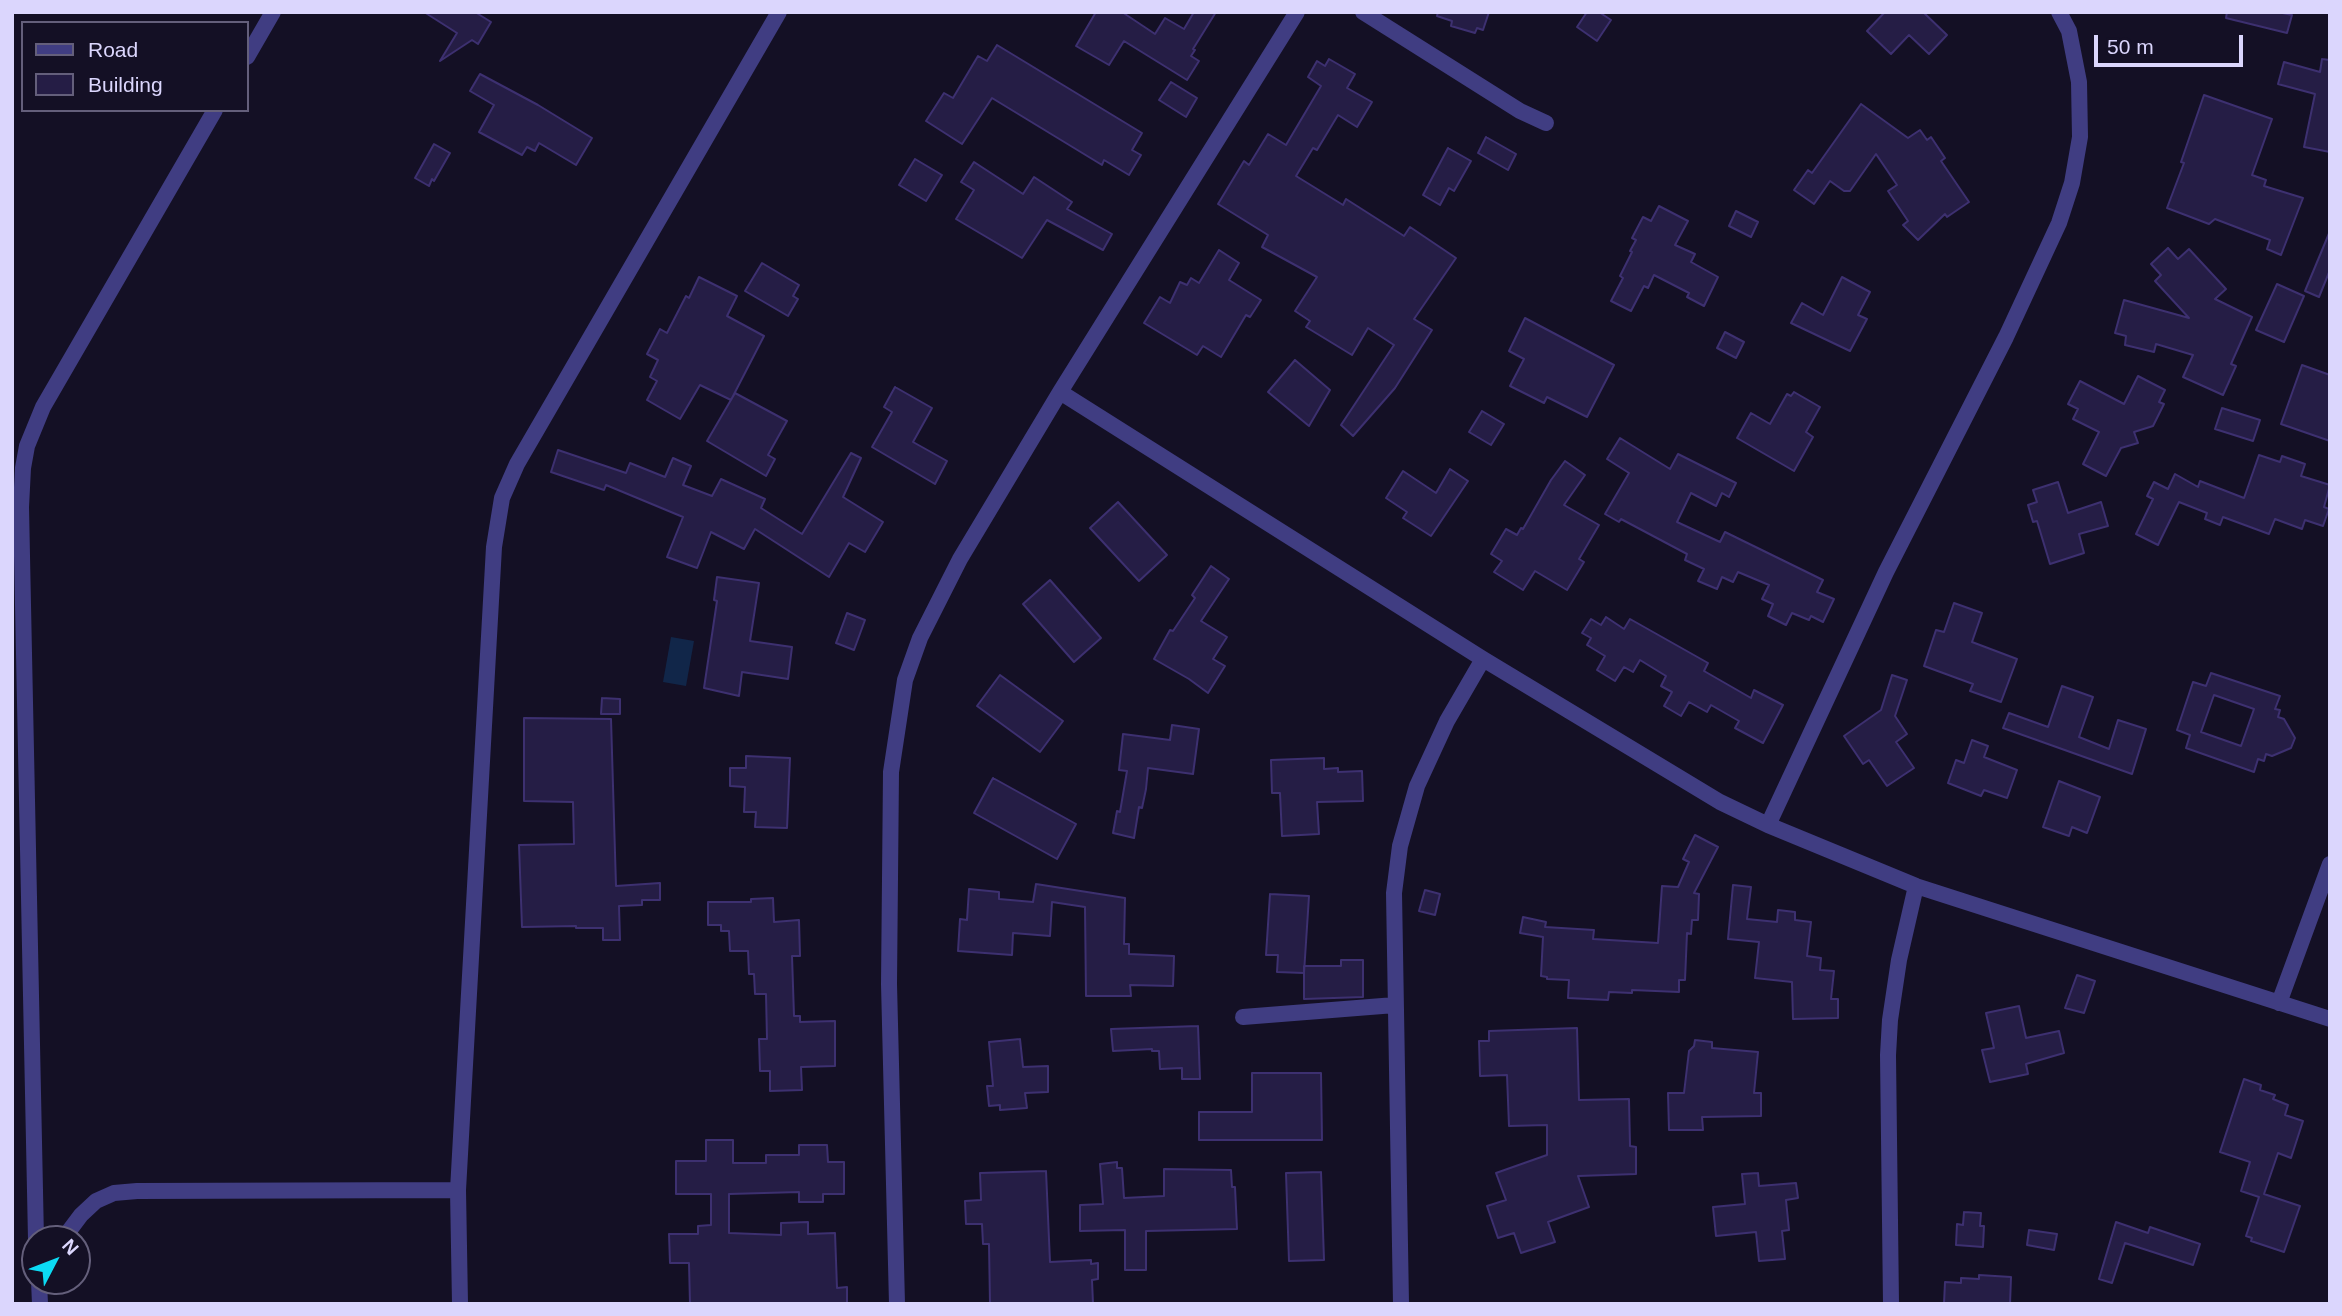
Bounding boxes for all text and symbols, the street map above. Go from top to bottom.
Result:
legend [21,21,248,112]
scale bar [2097,21,2246,65]
text: 50 m [2107,35,2154,58]
text: Road [88,38,138,61]
text: Building [88,73,163,96]
north arrow [21,1225,91,1295]
text: N [58,1235,83,1259]

